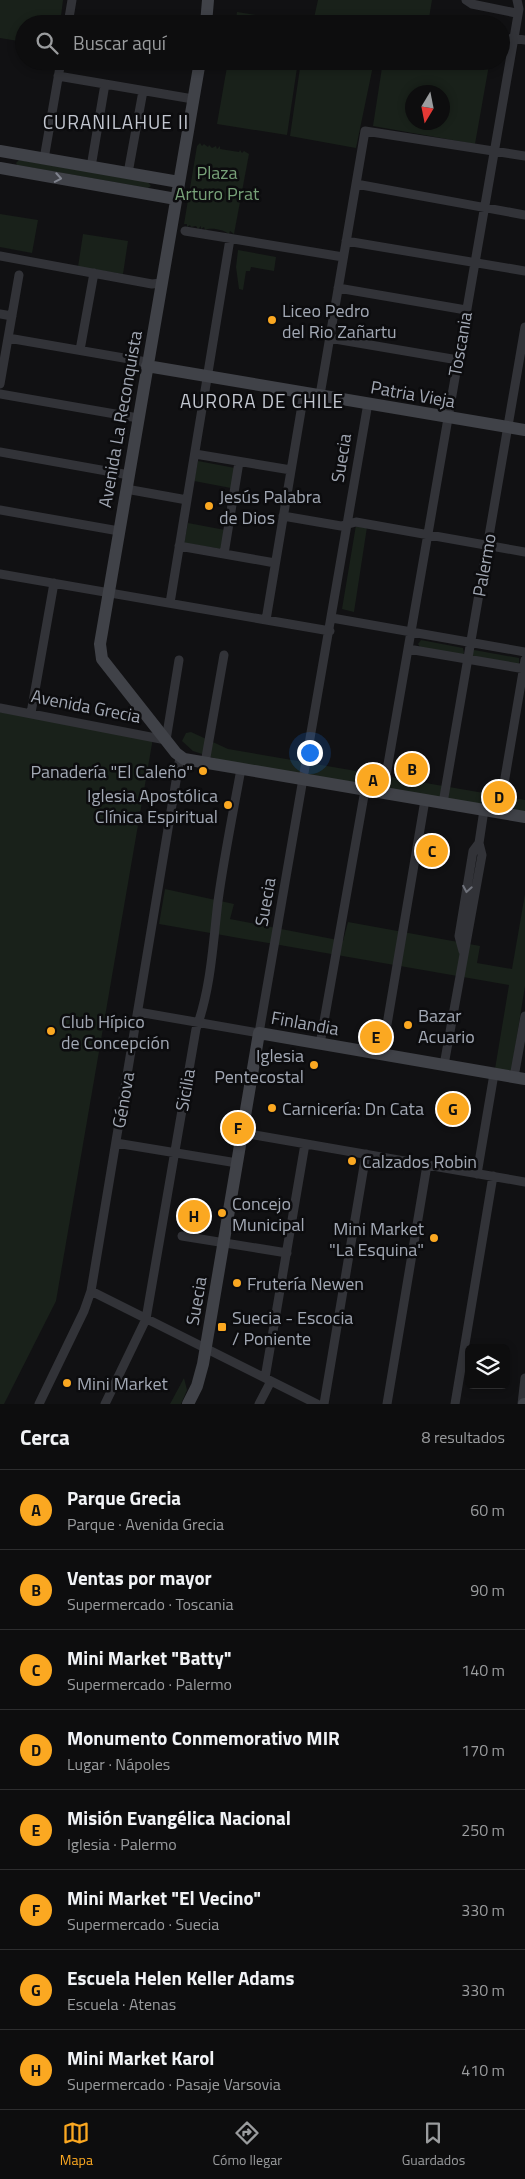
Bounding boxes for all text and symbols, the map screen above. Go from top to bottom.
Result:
search box [15,15,510,70]
text: Buscar aquí [73,28,166,57]
icon: search [33,29,61,57]
north arrow [405,85,450,130]
district label: CURANILAHUE II [43,107,189,136]
park label: Plaza Arturo Prat [175,159,260,207]
one-way arrow [54,172,62,182]
place label: Liceo Pedro del Rio Zañartu [282,297,397,345]
street label: Toscania [441,310,479,378]
marker: Liceo Pedro del Rio Zañartu [266,314,278,326]
street label: Avenida La Reconquista [91,328,149,510]
street label: Patria Vieja [369,373,457,415]
district label: AURORA DE CHILE [180,386,344,415]
street label: Suecia [324,432,358,484]
place label: Jesús Palabra de Dios [219,483,321,531]
marker: Jesús Palabra de Dios [203,500,215,512]
street label: Palermo [465,531,503,599]
street label: Avenida Grecia [29,682,143,730]
your location [297,740,323,766]
pin: B [396,750,428,788]
place label: Panadería "El Caleño" [30,758,193,785]
pin: A [357,761,389,799]
marker: Panadería "El Caleño" [197,765,209,777]
pin: D [483,778,515,816]
place label: Iglesia Apostólica Clínica Espiritual [87,782,218,830]
marker: Iglesia Apostólica Clínica Espiritual [222,799,234,811]
pin: C [416,832,448,870]
street label: Suecia [247,875,283,929]
one-way arrow [462,885,472,894]
place label: Bazar Acuario [418,1002,475,1050]
street label: Finlandia [269,1004,341,1042]
place label: Club Hípico de Concepción [61,1008,170,1056]
pin: E [360,1018,392,1056]
marker: Bazar Acuario [402,1019,414,1031]
marker: Club Hípico de Concepción [45,1025,57,1037]
place label: Iglesia Pentecostal [214,1042,304,1090]
marker: Iglesia Pentecostal [308,1059,320,1071]
street label: Sicilia [168,1067,202,1113]
street label: Génova [105,1070,141,1130]
pin: G [437,1090,469,1128]
place label: Carnicería: Dn Cata [282,1095,424,1122]
marker: Carnicería: Dn Cata [266,1102,278,1114]
pin: F [222,1109,254,1147]
place label: Calzados Robin [362,1148,477,1175]
marker: Calzados Robin [346,1155,358,1167]
place label: Concejo Municipal [232,1190,305,1238]
pin: H [178,1197,210,1235]
marker: Concejo Municipal [216,1207,228,1219]
place label: Mini Market "La Esquina" [329,1215,425,1263]
marker: Mini Market "La Esquina" [428,1232,440,1244]
place label: Frutería Newen [247,1270,364,1297]
street label: Suecia [178,1274,214,1328]
marker: Frutería Newen [231,1277,243,1289]
place label: Suecia - Escocia / Poniente [232,1304,353,1352]
marker: Suecia - Escocia / Poniente [216,1321,228,1333]
map controls [465,1344,510,1389]
button: layers [465,1344,510,1389]
place label: Mini Market [77,1370,168,1397]
marker: Mini Market [61,1377,73,1389]
text: Cerca [20,1421,70,1453]
text: 8 resultados [421,1425,505,1449]
text: Parque Grecia [67,1483,181,1512]
text: A [31,1498,41,1522]
text: 60 m [470,1498,505,1522]
text: Parque · Avenida Grecia [67,1512,224,1536]
text: Ventas por mayor [67,1563,212,1592]
text: B [31,1578,41,1602]
text: 90 m [470,1578,505,1602]
text: Supermercado · Toscania [67,1592,233,1616]
text: Mini Market "Batty" [67,1643,232,1672]
text: C [32,1658,40,1682]
text: 140 m [461,1658,505,1682]
text: Supermercado · Palermo [67,1672,232,1696]
text: Monumento Conmemorativo MIR [67,1723,340,1752]
text: D [31,1738,41,1762]
text: 170 m [461,1738,505,1762]
text: Lugar · Nápoles [67,1752,170,1776]
text: Misión Evangélica Nacional [67,1803,291,1832]
text: E [32,1818,40,1842]
text: 250 m [461,1818,505,1842]
text: Iglesia · Palermo [67,1832,177,1856]
text: Mini Market "El Vecino" [67,1883,261,1912]
text: F [32,1898,40,1922]
text: 330 m [461,1898,505,1922]
text: Supermercado · Suecia [67,1912,219,1936]
text: Escuela Helen Keller Adams [67,1963,294,1992]
text: G [31,1978,41,2002]
text: 330 m [461,1978,505,2002]
text: Escuela · Atenas [67,1992,176,2016]
text: Mini Market Karol [67,2043,214,2072]
text: H [31,2058,41,2082]
text: 410 m [461,2058,505,2082]
text: Supermercado · Pasaje Varsovia [67,2072,281,2096]
tab: Mapa [60,2119,93,2170]
tab: Cómo llegar [213,2119,282,2170]
tab: Guardados [402,2119,465,2170]

